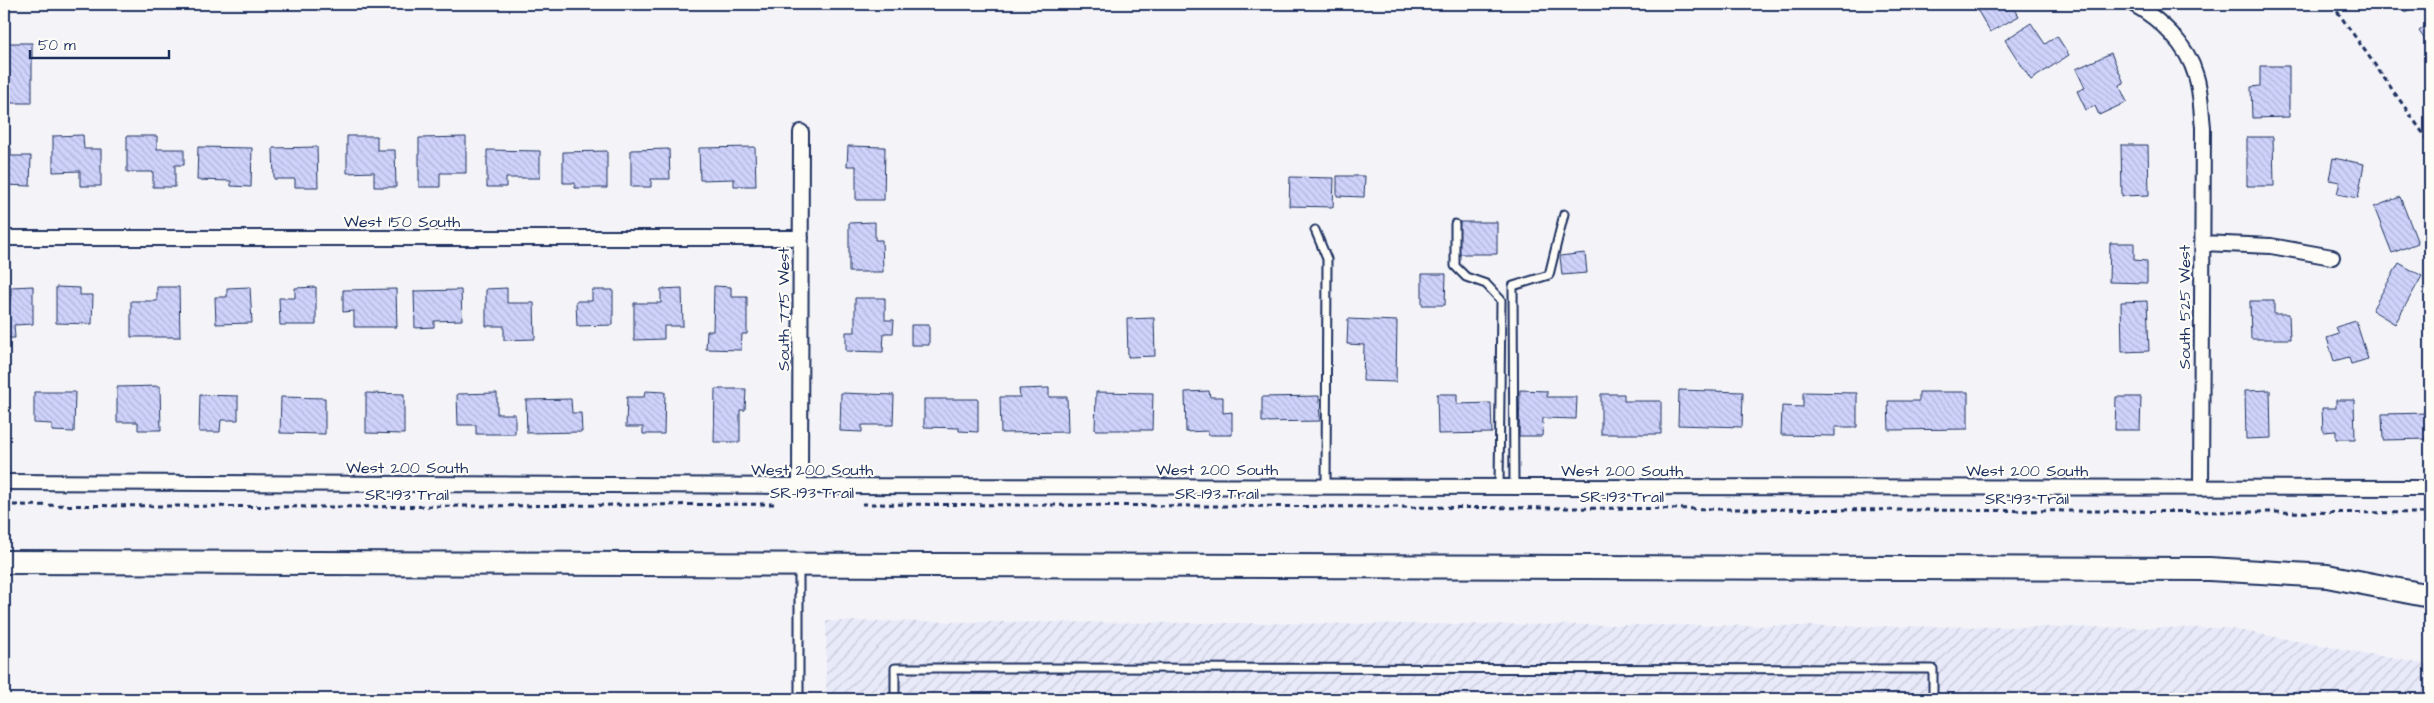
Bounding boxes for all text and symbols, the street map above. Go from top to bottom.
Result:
scale bar [30,28,169,60]
text: 50 m [38,35,76,56]
street label: West 150 South [344,211,460,233]
street label: South 525 West [2174,244,2196,369]
street label: South 775 West [773,247,795,371]
street label: West 200 South [346,457,468,479]
street label: West 200 South [751,459,873,481]
street label: West 200 South [1156,459,1278,481]
street label: West 200 South [1561,460,1683,482]
street label: West 200 South [1966,460,2088,482]
street label: SR-193 Trail [770,482,854,504]
street label: SR-193 Trail [1175,483,1259,505]
street label: SR-193 Trail [365,484,449,506]
street label: SR-193 Trail [1580,486,1664,508]
street label: SR-193 Trail [1985,488,2069,510]

